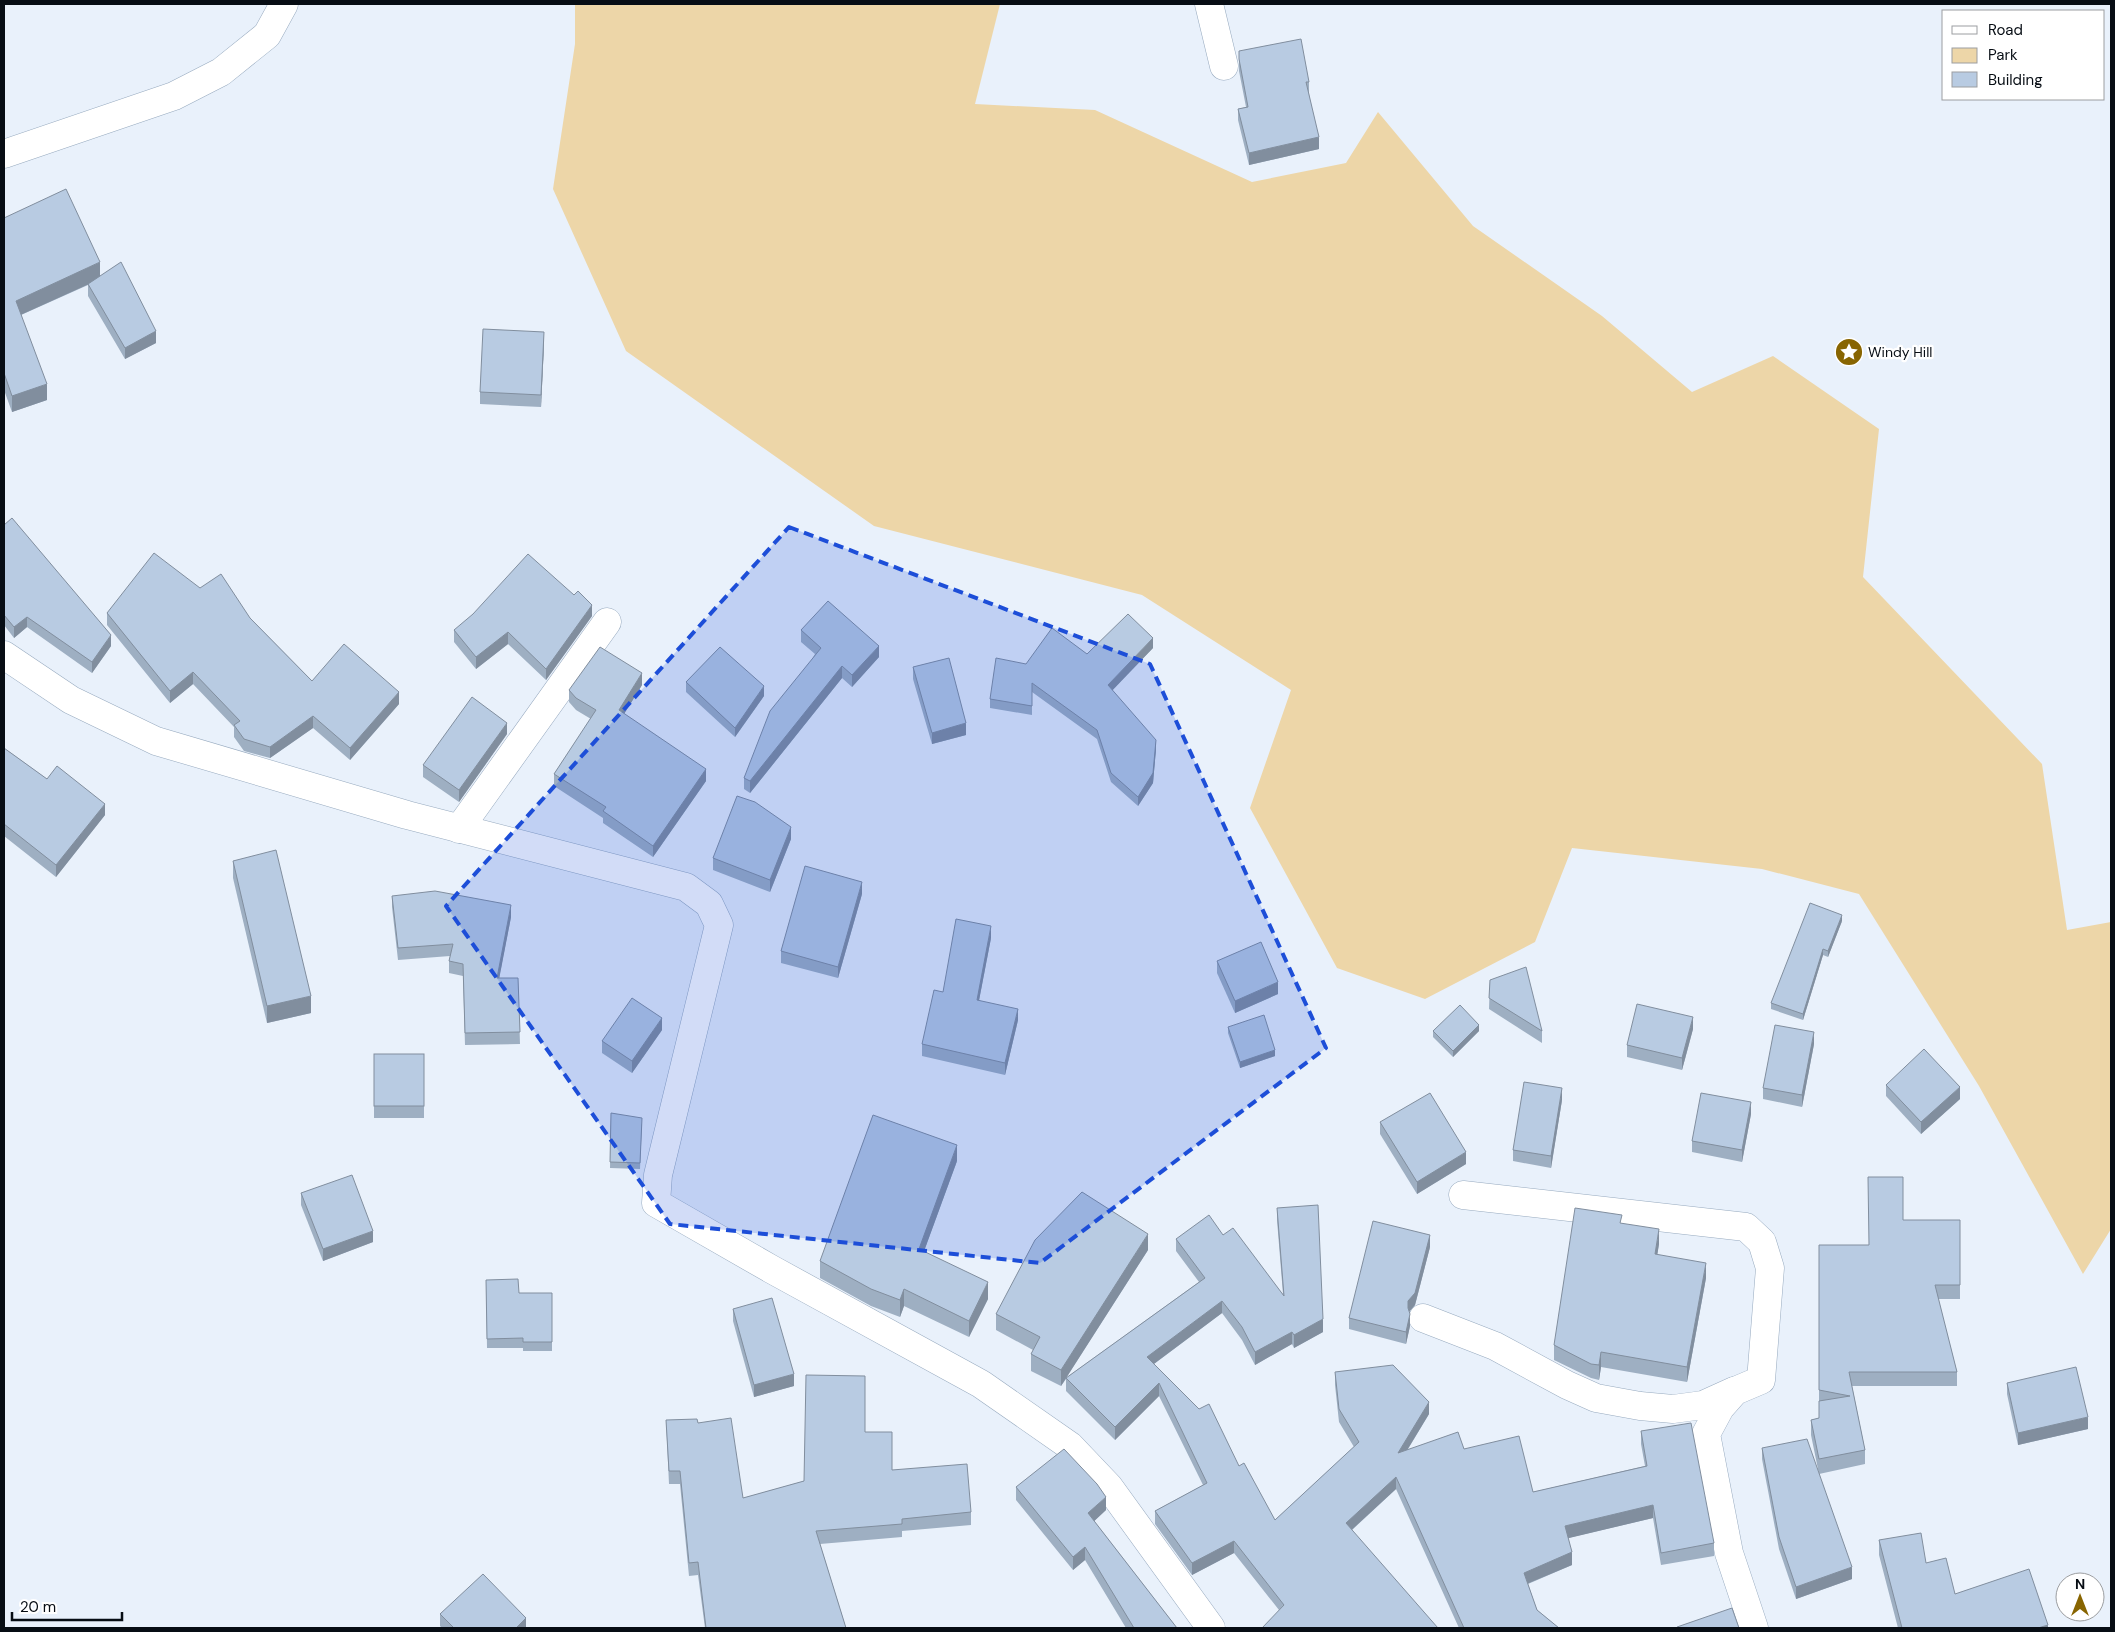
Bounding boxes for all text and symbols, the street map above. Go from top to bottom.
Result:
legend [1942,10,2105,100]
text: Road [1988,20,2023,40]
text: Park [1988,45,2018,65]
text: Building [1988,70,2043,90]
place icon: Windy Hill [1834,337,1864,367]
place label: Windy Hill [1868,343,1932,361]
north arrow [2055,1572,2105,1622]
text: N [2075,1575,2085,1593]
scale bar [12,1590,122,1622]
text: 20 m [20,1597,56,1617]

